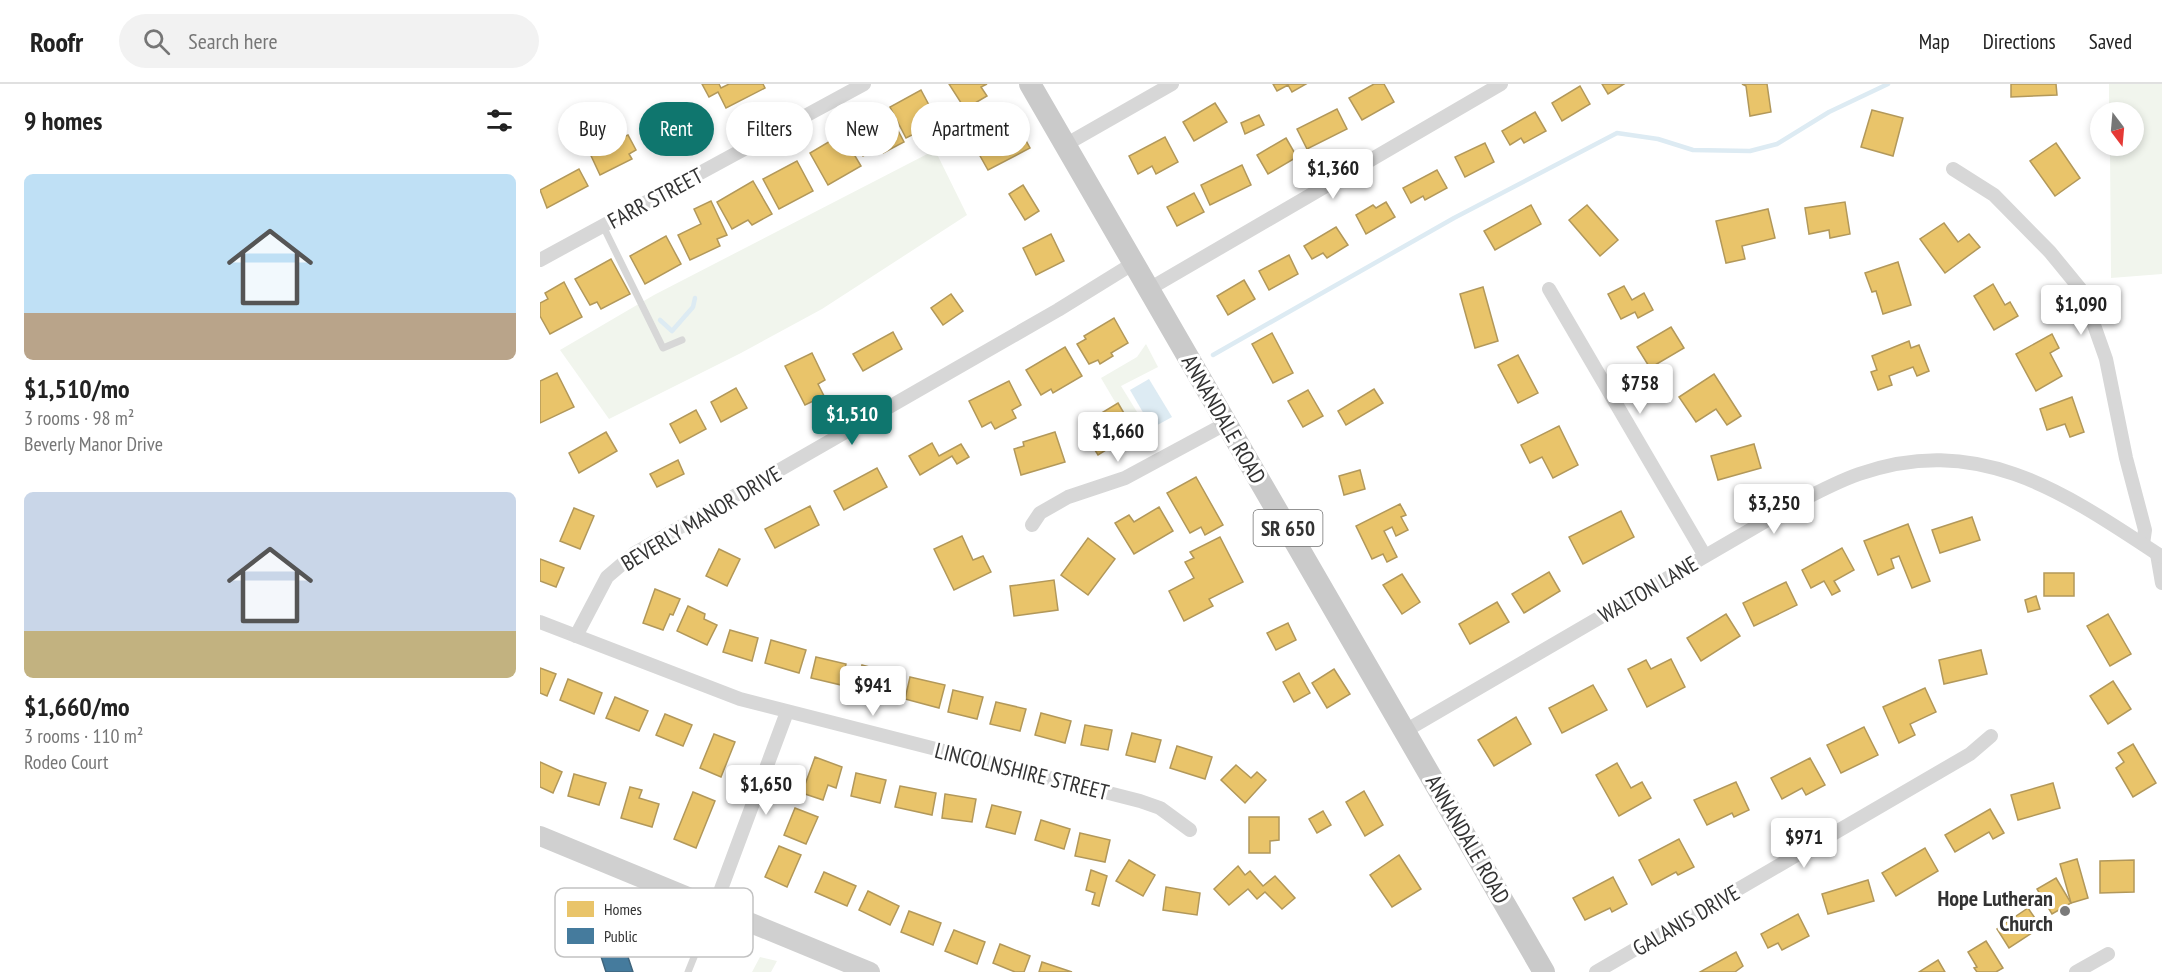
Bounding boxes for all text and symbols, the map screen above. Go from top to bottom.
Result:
search box [119,14,539,68]
text: Roofr [30,23,83,60]
icon: search [140,25,173,58]
text: Search here [188,27,278,55]
text: Map [1919,28,1950,55]
text: Directions [1983,28,2056,55]
text: Saved [2089,28,2132,55]
chip: Buy [558,102,627,156]
chip: Rent [639,102,714,156]
chip: Filters [726,102,813,156]
chip: New [825,102,899,156]
chip: Apartment [911,102,1030,156]
north arrow [2090,102,2144,156]
map controls [2090,102,2144,156]
text: 9 homes [24,104,102,137]
icon: filters [483,104,516,137]
pin: $1,360 [1284,149,1382,200]
text: $1,360 [1307,155,1359,181]
street label: FARR STREET [603,161,708,235]
icon: home [216,213,324,321]
pin: $1,090 [2032,285,2130,336]
text: $1,090 [2055,291,2107,317]
street label: ANNANDALE ROAD [1176,349,1272,489]
pin: $758 [1604,364,1676,415]
text: $758 [1621,370,1659,396]
text: $1,510/mo [24,372,130,405]
pin: $1,510 [803,395,901,446]
text: $1,510 [826,401,878,427]
text: 3 rooms · 98 m² [24,405,134,431]
pin: $1,660 [1069,412,1167,463]
text: $1,660 [1092,418,1144,444]
text: Beverly Manor Drive [24,431,163,457]
street label: BEVERLY MANOR DRIVE [616,459,786,577]
pin: $3,250 [1725,484,1823,535]
text: $3,250 [1748,490,1800,516]
road number: SR 650 [1254,510,1323,546]
icon: home [216,531,324,639]
street label: WALTON LANE [1593,549,1703,629]
pin: $941 [837,666,909,717]
text: $941 [854,672,892,698]
text: $1,660/mo [24,690,130,723]
text: 3 rooms · 110 m² [24,723,143,749]
street label: LINCOLNSHIRE STREET [932,736,1112,806]
text: Rodeo Court [24,749,108,775]
pin: $1,650 [717,765,815,816]
street label: ANNANDALE ROAD [1420,769,1516,909]
text: $1,650 [740,771,792,797]
pin: $971 [1768,818,1840,869]
text: $971 [1785,824,1823,850]
street label: GALANIS DRIVE [1628,878,1744,962]
place label: Hope Lutheran Church [1937,884,2053,937]
legend [555,888,753,957]
text: Homes [604,899,642,919]
marker: Hope Lutheran Church [2058,904,2072,918]
text: Public [604,926,638,946]

